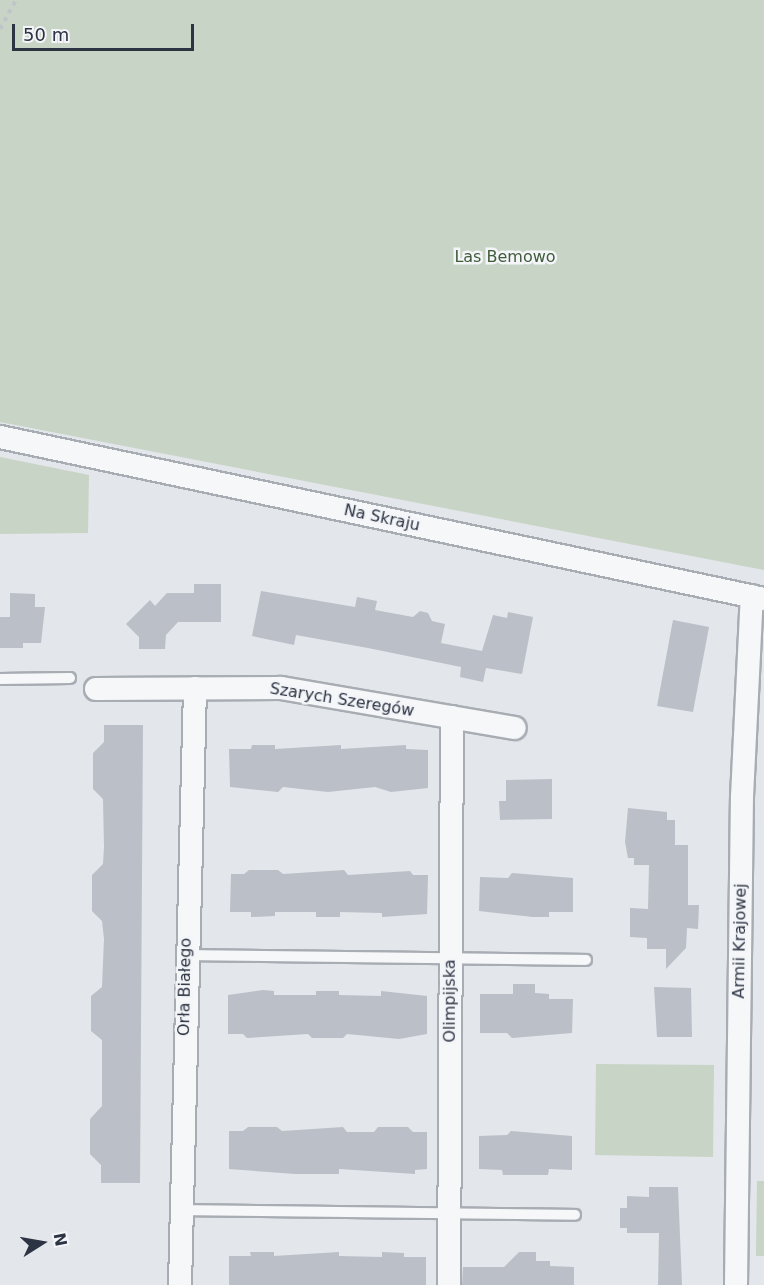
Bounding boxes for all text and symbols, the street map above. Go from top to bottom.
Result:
scale bar [15,12,196,50]
text: 50 m [23,24,69,45]
park label: Las Bemowo [454,247,556,267]
street label: Na Skraju [342,501,422,535]
street label: Szarych Szeregów [268,679,416,721]
street label: Armii Krajowej [729,883,751,999]
street label: Orła Białego [175,938,195,1036]
street label: Olimpijska [440,959,460,1043]
north arrow [12,1213,72,1273]
text: N [50,1231,71,1248]

